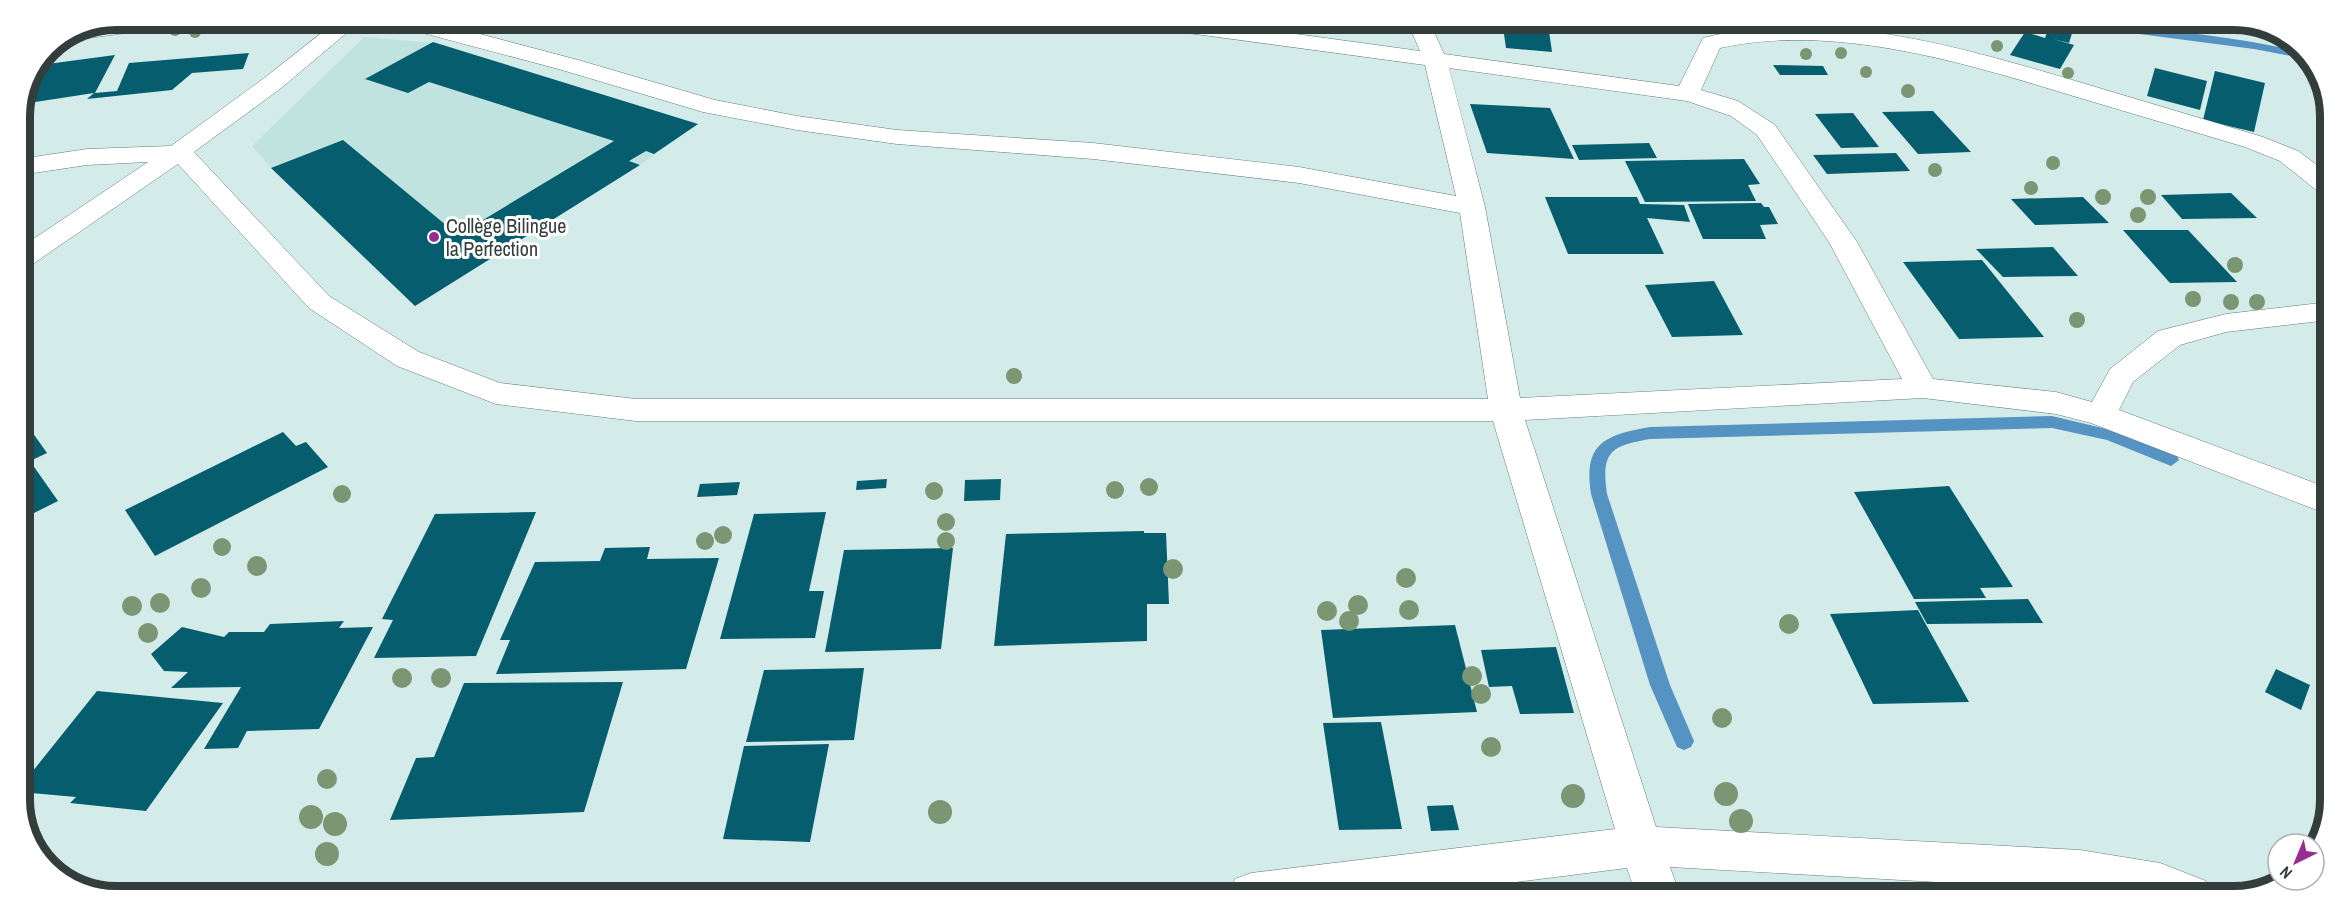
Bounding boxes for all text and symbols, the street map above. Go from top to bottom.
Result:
place label: Collège Bilingue la Perfection [446,212,566,262]
marker: Collège Bilingue la Perfection [427,230,441,244]
north arrow [2266,832,2326,892]
text: N [2275,862,2297,884]

